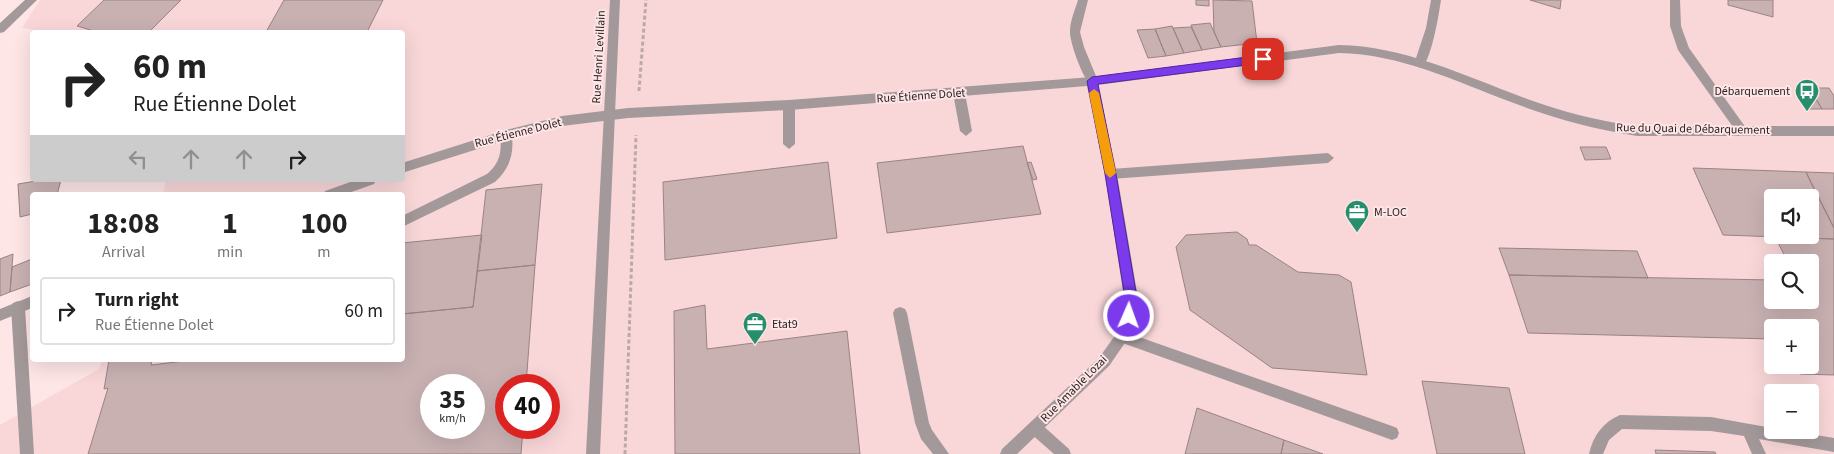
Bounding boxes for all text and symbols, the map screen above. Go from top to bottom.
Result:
street label: Rue Henri Levillain [588,10,610,104]
pin [1242,38,1284,80]
text: 60 m [133,42,207,92]
icon: arrive [1249,45,1277,73]
icon: right [50,50,115,115]
bus stop icon: Débarquement [1794,78,1820,112]
place label: Débarquement [1714,83,1790,100]
street label: Rue Étienne Dolet [876,84,966,108]
text: Rue Étienne Dolet [133,88,296,120]
street label: Rue Étienne Dolet [473,114,563,152]
street label: Rue du Quai de Débarquement [1616,119,1770,139]
icon: left [124,145,152,173]
icon: ahead [177,145,205,173]
icon: ahead [230,145,258,173]
icon: right [283,145,311,173]
map controls [1764,189,1819,439]
button: sound [1764,189,1819,244]
office icon: M-LOC [1344,199,1370,233]
text: 18:08 [87,202,160,245]
text: 1 [222,202,238,245]
text: 100 [300,202,348,245]
place label: M-LOC [1374,204,1407,221]
text: Arrival [102,241,145,263]
text: min [217,241,243,263]
text: m [317,241,331,263]
button: search [1764,254,1819,309]
text: Turn right [95,287,179,314]
position arrow [1102,289,1154,341]
icon: right [52,297,80,325]
text: 60 m [345,298,383,325]
office icon: Etat9 [742,311,768,345]
text: Rue Étienne Dolet [95,314,214,336]
place label: Etat9 [772,316,798,333]
button: + [1764,319,1819,374]
street label: Rue Amable Lozai [1037,352,1111,426]
speed limit sign: 40 [495,374,560,439]
text: 35 [439,382,466,418]
button: − [1764,384,1819,439]
text: km/h [439,410,466,427]

